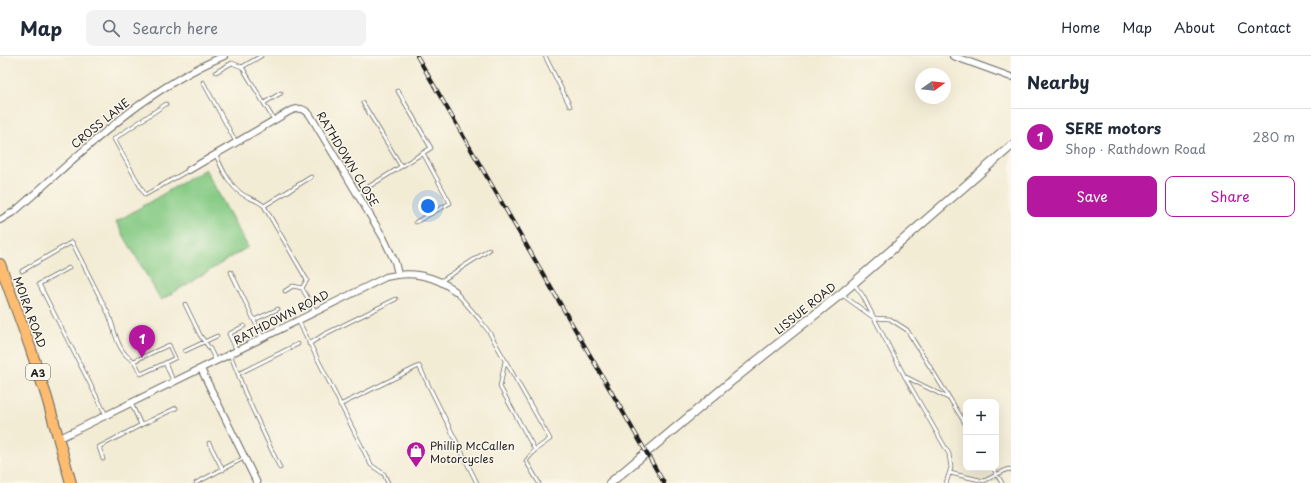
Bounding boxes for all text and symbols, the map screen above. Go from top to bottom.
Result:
search box [86,10,366,46]
text: Map [20,14,62,42]
text: Search here [132,16,218,39]
icon: search [100,17,122,39]
text: Home [1061,17,1100,38]
text: Map [1122,17,1152,38]
text: About [1174,17,1215,38]
text: Contact [1237,17,1291,38]
north arrow [915,68,951,104]
text: Nearby [1027,69,1089,95]
street label: CROSS LANE [67,94,133,152]
street label: RATHDOWN CLOSE [313,108,383,210]
text: SERE motors [1065,116,1161,139]
text: 1 [1037,127,1043,146]
text: 280 m [1253,127,1295,146]
text: Shop · Rathdown Road [1065,139,1206,158]
button: Save [1027,176,1157,217]
button: Share [1165,176,1295,217]
your location [418,196,438,216]
street label: MOIRA ROAD [9,274,51,350]
street label: LISSUE ROAD [771,278,839,338]
street label: RATHDOWN ROAD [230,286,332,348]
pin: 1 [129,325,155,358]
road number: A3 [26,364,50,380]
map controls [963,399,999,471]
button: + [963,399,999,435]
button: − [963,435,999,471]
place label: Phillip McCallen Motorcycles [430,437,515,467]
shop icon: Phillip McCallen Motorcycles [405,440,427,468]

